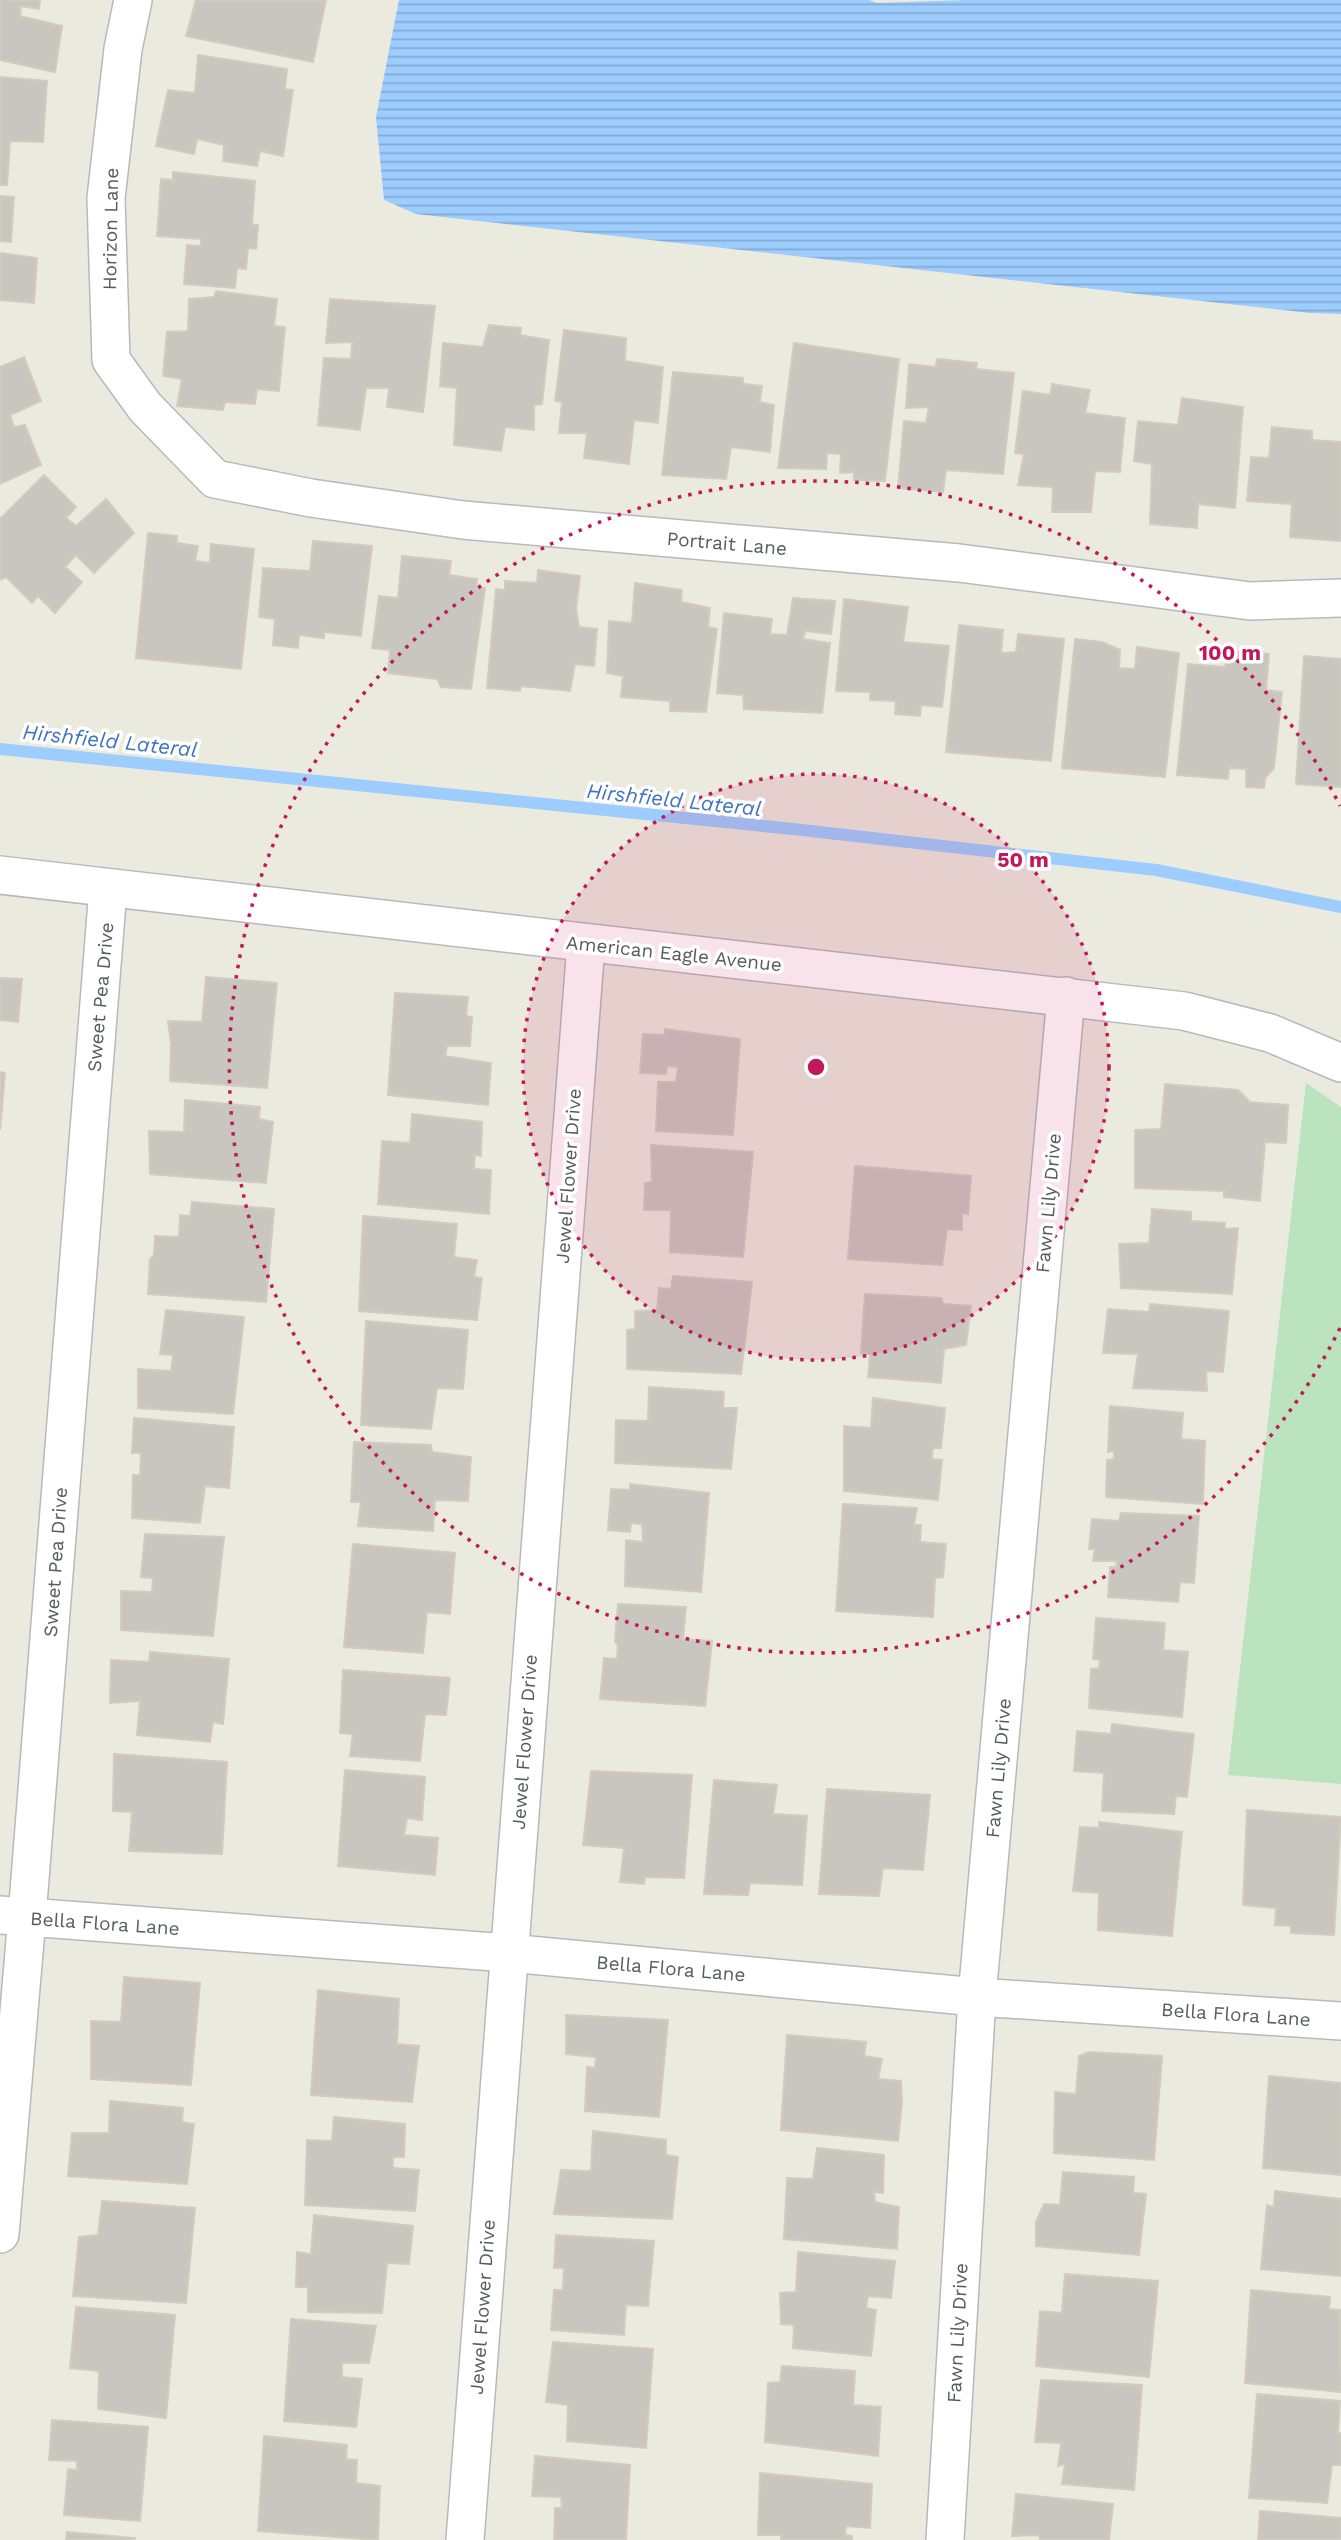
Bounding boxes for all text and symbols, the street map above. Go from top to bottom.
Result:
street label: Horizon Lane [98,168,123,290]
street label: Portrait Lane [666,527,788,560]
text: 100 m [1199,640,1261,665]
water label: Hirshfield Lateral [21,719,199,762]
water label: Hirshfield Lateral [585,778,763,821]
text: 50 m [997,847,1049,872]
street label: Sweet Pea Drive [82,921,119,1073]
street label: American Eagle Avenue [565,931,783,976]
centre of rings [804,1055,828,1079]
street label: Jewel Flower Drive [551,1088,586,1264]
street label: Fawn Lily Drive [1031,1132,1066,1274]
street label: Sweet Pea Drive [39,1486,72,1638]
street label: Jewel Flower Drive [507,1654,542,1830]
street label: Fawn Lily Drive [981,1697,1016,1839]
street label: Bella Flora Lane [29,1907,180,1940]
street label: Bella Flora Lane [595,1951,747,1986]
street label: Bella Flora Lane [1160,1998,1311,2031]
street label: Jewel Flower Drive [465,2219,500,2395]
street label: Fawn Lily Drive [942,2262,973,2404]

